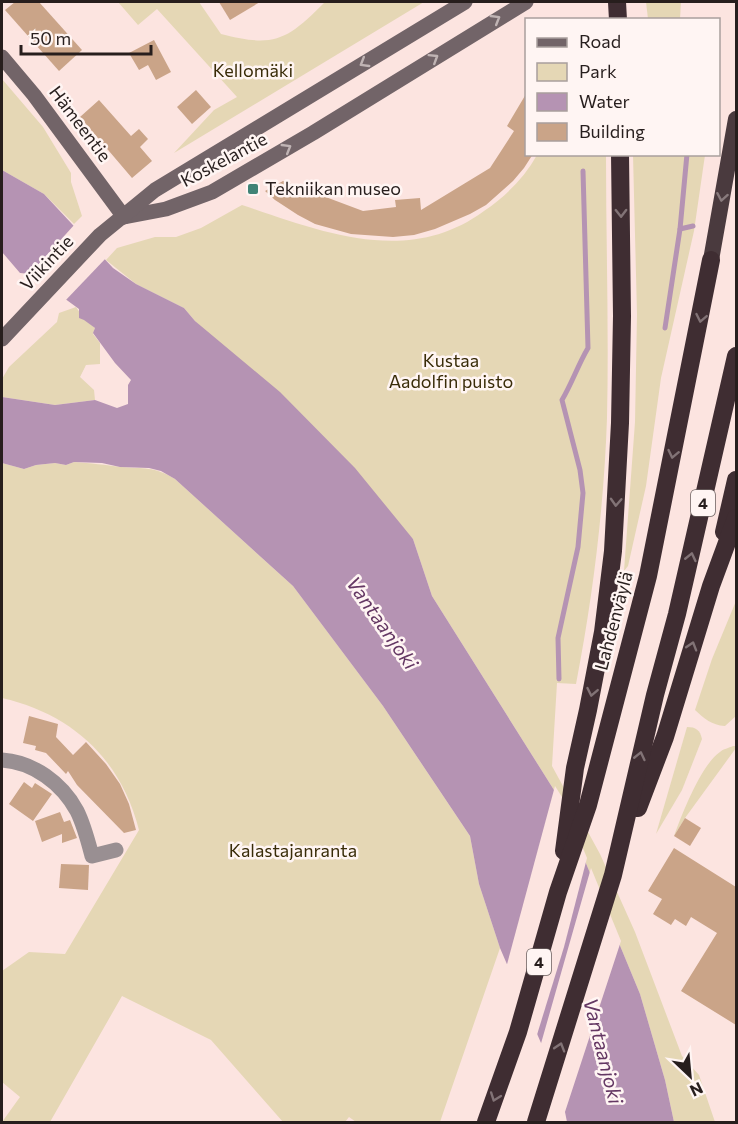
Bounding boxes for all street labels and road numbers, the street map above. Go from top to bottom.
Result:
street label: Hämeentie [45,81,116,166]
street label: Koskelantie [176,127,271,191]
street label: Viikintie [15,230,77,295]
road number: 4 [691,490,715,516]
street label: Lahdenväylä [589,569,637,673]
road number: 4 [527,949,551,975]

